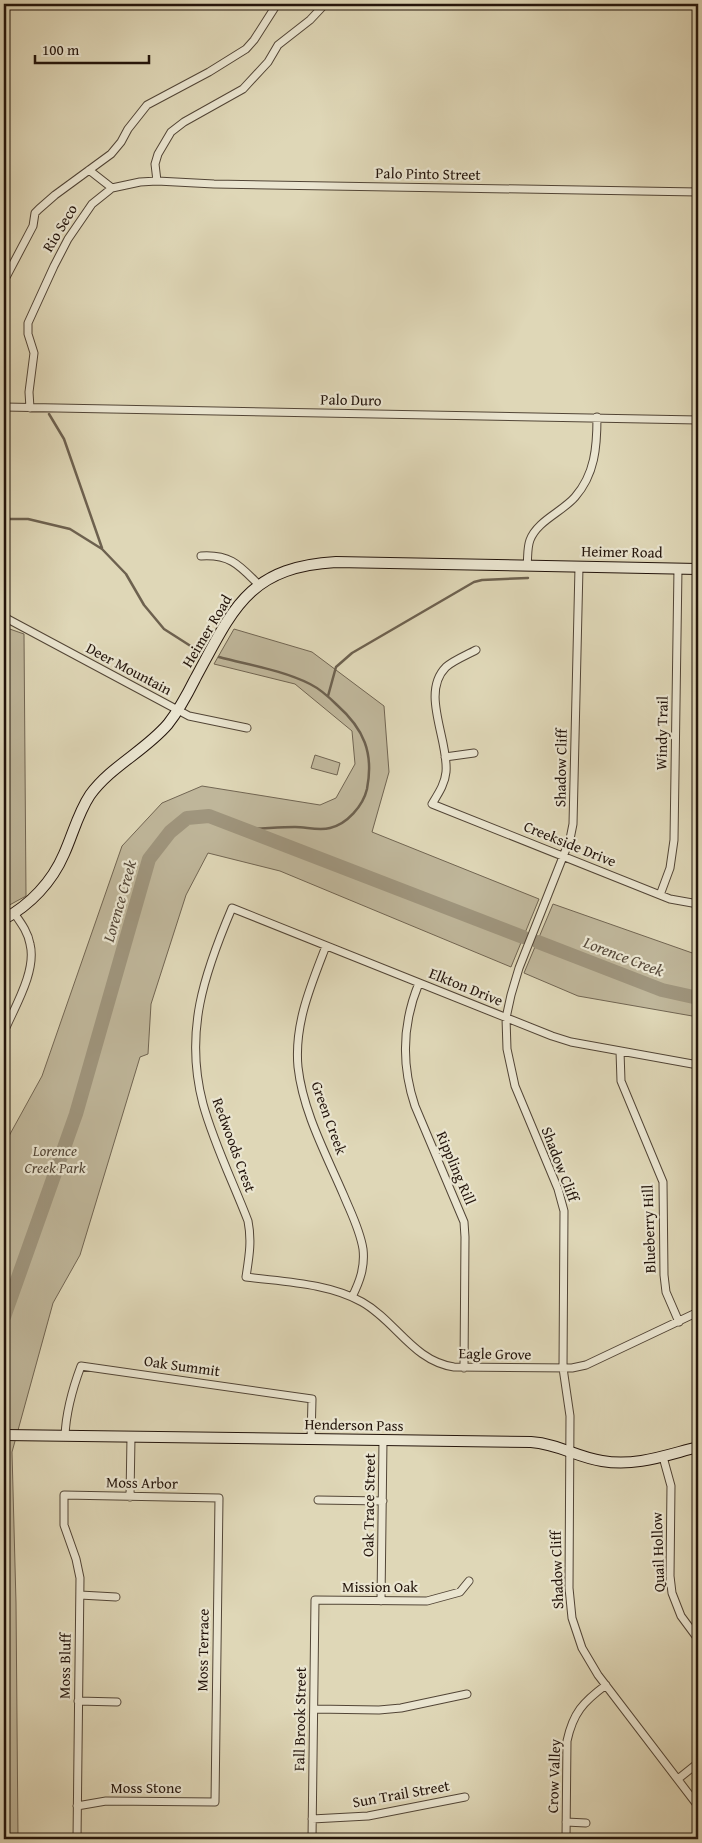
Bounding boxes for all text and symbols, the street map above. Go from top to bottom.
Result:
scale bar [35,32,149,64]
text: 100 m [42,39,80,60]
street label: Palo Pinto Street [375,162,481,185]
street label: Rio Seco [37,200,82,256]
street label: Palo Duro [320,388,382,411]
street label: Heimer Road [581,540,663,563]
street label: Heimer Road [177,590,237,671]
street label: Deer Mountain [83,637,176,700]
street label: Windy Trail [650,696,673,770]
street label: Shadow Cliff [549,727,572,807]
street label: Creekside Drive [521,815,620,872]
water label: Lorence Creek [96,857,142,946]
water label: Lorence Creek [580,929,668,983]
street label: Elkton Drive [426,962,506,1011]
street label: Green Creek [307,1078,353,1158]
street label: Redwoods Crest [208,1095,262,1196]
street label: Shadow Cliff [537,1123,585,1205]
street label: Rippling Rill [432,1128,481,1208]
park label: Lorence Creek Park [24,1140,86,1178]
street label: Blueberry Hill [636,1184,661,1274]
street label: Eagle Grove [458,1342,532,1365]
street label: Oak Summit [143,1350,222,1381]
street label: Henderson Pass [304,1413,404,1436]
street label: Oak Trace Street [357,1452,380,1557]
street label: Moss Arbor [106,1471,178,1494]
street label: Quail Hollow [646,1511,669,1592]
street label: Shadow Cliff [545,1529,568,1610]
street label: Mission Oak [342,1576,418,1597]
street label: Moss Terrace [191,1608,214,1692]
street label: Moss Bluff [53,1632,76,1699]
street label: Fall Brook Street [288,1666,311,1771]
street label: Crow Valley [542,1738,565,1814]
street label: Sun Trail Street [351,1775,452,1812]
street label: Moss Stone [111,1777,181,1798]

